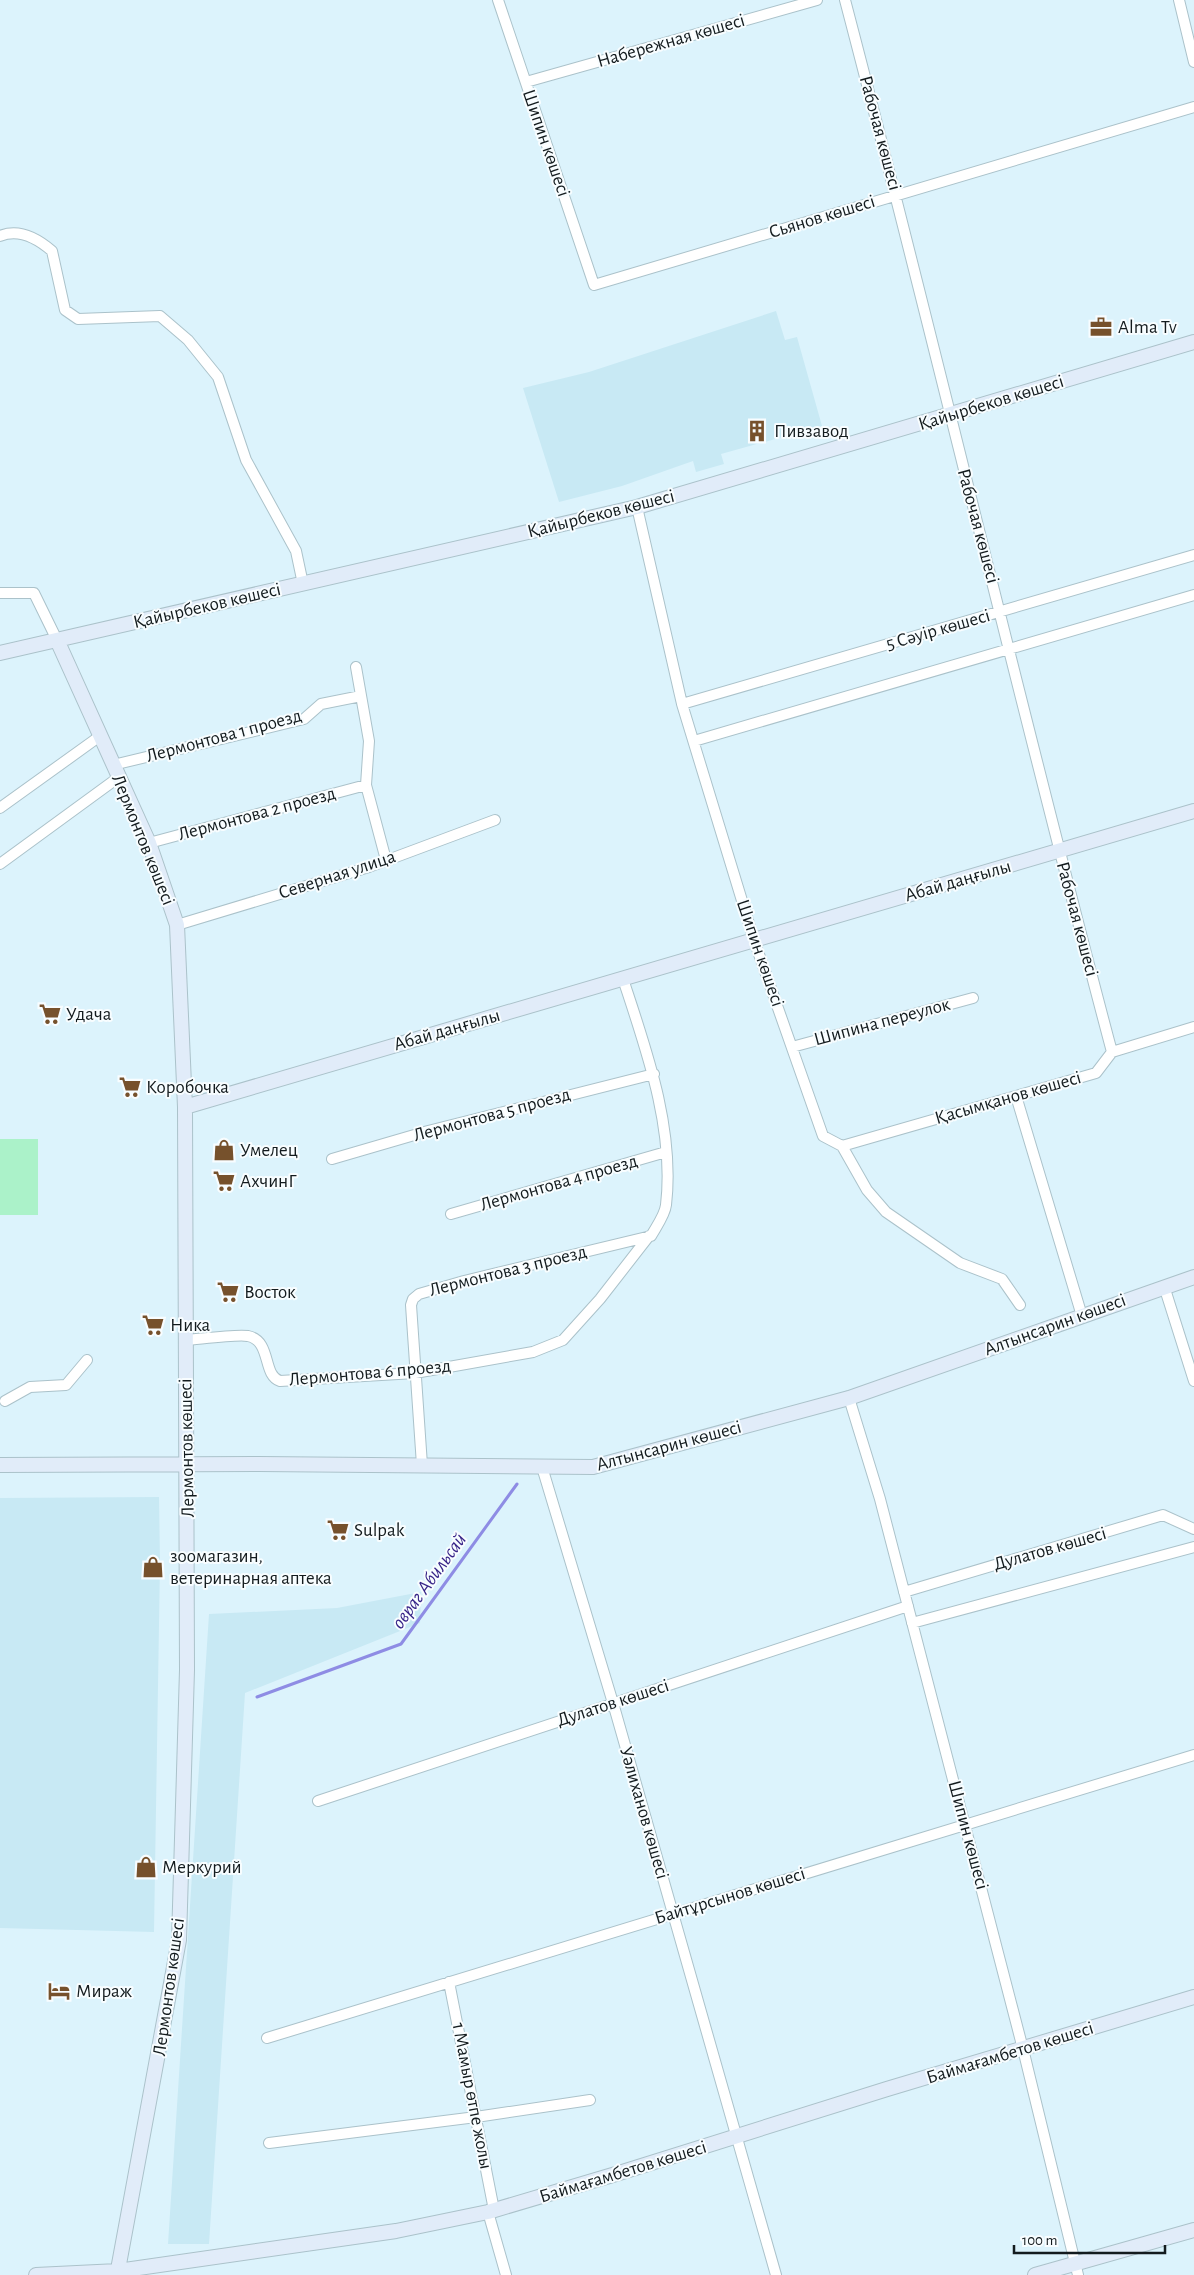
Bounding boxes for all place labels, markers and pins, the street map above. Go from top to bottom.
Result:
office icon: Alma Tv [1088,314,1114,340]
place label: Alma Tv [1118,318,1177,337]
building icon: Пивзавод [744,418,770,444]
place label: Пивзавод [774,422,849,441]
supermarket icon: Удача [37,1001,63,1027]
place label: Удача [66,1005,112,1024]
supermarket icon: Коробочка [117,1074,143,1100]
place label: Коробочка [146,1078,229,1097]
shop icon: Умелец [211,1137,237,1163]
place label: Умелец [240,1141,298,1160]
supermarket icon: АхчинГ [211,1168,237,1194]
place label: АхчинГ [240,1172,297,1191]
supermarket icon: Восток [215,1279,241,1305]
place label: Восток [244,1283,296,1302]
supermarket icon: Ника [140,1312,166,1338]
place label: Ника [170,1316,211,1335]
supermarket icon: Sulpak [325,1517,351,1543]
place label: Sulpak [354,1521,405,1540]
place label: зоомагазин, ветеринарная аптека [170,1547,332,1588]
shop icon: зоомагазин, ветеринарная аптека [140,1554,166,1580]
shop icon: Меркурий [133,1854,159,1880]
place label: Меркурий [162,1858,242,1877]
hotel icon: Мираж [46,1978,72,2004]
place label: Мираж [76,1982,133,2001]

